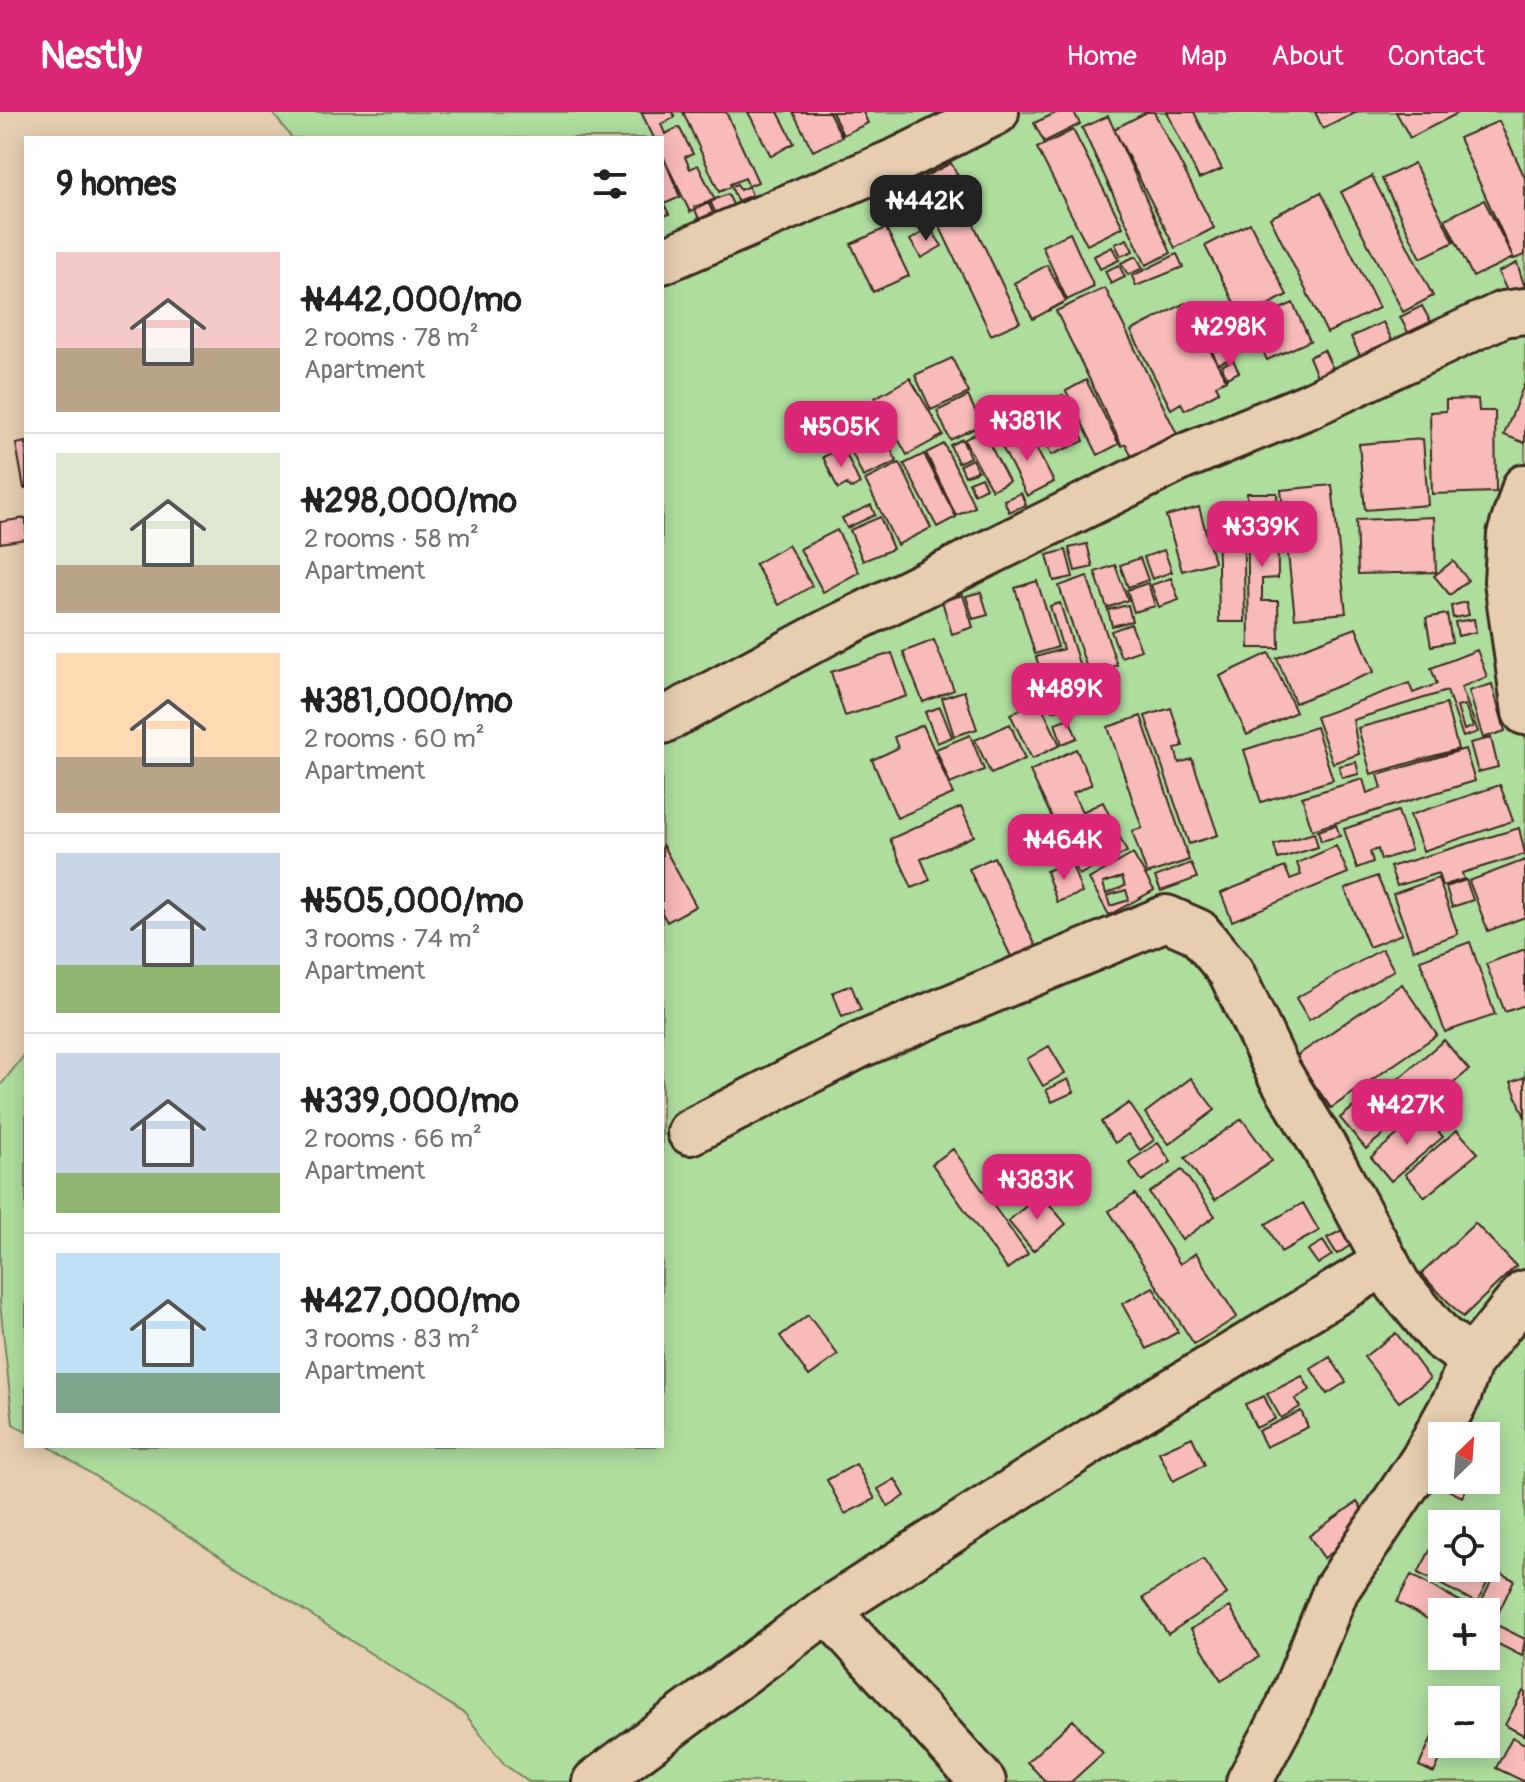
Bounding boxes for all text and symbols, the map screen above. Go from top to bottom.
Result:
text: Nestly [40,32,142,80]
text: Home [1066,39,1137,74]
text: Map [1181,39,1227,74]
text: About [1271,39,1344,74]
text: Contact [1388,39,1485,74]
icon: filters [588,162,632,206]
text: 9 homes [56,163,176,206]
pin: ₦442K [870,175,982,243]
text: ₦442K [888,185,964,217]
text: ₦442,000/mo [304,279,522,322]
icon: home [120,284,216,380]
pin: ₦298K [1174,301,1286,369]
text: ₦298K [1194,311,1266,343]
text: 2 rooms · 78 m² [304,322,479,354]
text: Apartment [304,354,425,386]
pin: ₦381K [971,395,1083,463]
pin: ₦505K [785,401,897,469]
text: ₦381K [992,405,1062,437]
text: ₦505K [802,411,880,443]
text: ₦298,000/mo [304,480,517,523]
icon: home [120,485,216,581]
pin: ₦339K [1206,501,1318,569]
text: ₦339K [1225,511,1299,543]
text: 2 rooms · 58 m² [304,523,479,555]
text: Apartment [304,555,425,587]
pin: ₦489K [1010,663,1122,731]
text: ₦489K [1030,673,1102,705]
text: ₦381,000/mo [304,680,513,723]
icon: home [120,685,216,781]
text: 2 rooms · 60 m² [304,723,485,755]
text: Apartment [304,755,425,787]
pin: ₦464K [1008,814,1120,882]
text: ₦464K [1026,824,1102,856]
text: ₦505,000/mo [304,880,523,923]
icon: home [120,885,216,981]
text: 3 rooms · 74 m² [304,923,481,955]
text: Apartment [304,955,425,987]
pin: ₦427K [1351,1079,1463,1147]
text: ₦339,000/mo [304,1080,519,1123]
icon: home [120,1085,216,1181]
text: ₦427K [1370,1089,1444,1121]
text: 2 rooms · 66 m² [304,1123,482,1155]
pin: ₦383K [981,1154,1093,1222]
text: Apartment [304,1155,425,1187]
text: ₦383K [1000,1164,1074,1196]
text: ₦427,000/mo [304,1280,520,1323]
icon: home [120,1285,216,1381]
text: 3 rooms · 83 m² [304,1323,479,1355]
text: Apartment [304,1355,425,1387]
north arrow [1428,1422,1500,1494]
map controls [1428,1422,1500,1758]
button: locate [1428,1510,1500,1582]
button: + [1428,1598,1500,1670]
button: − [1428,1686,1500,1758]

